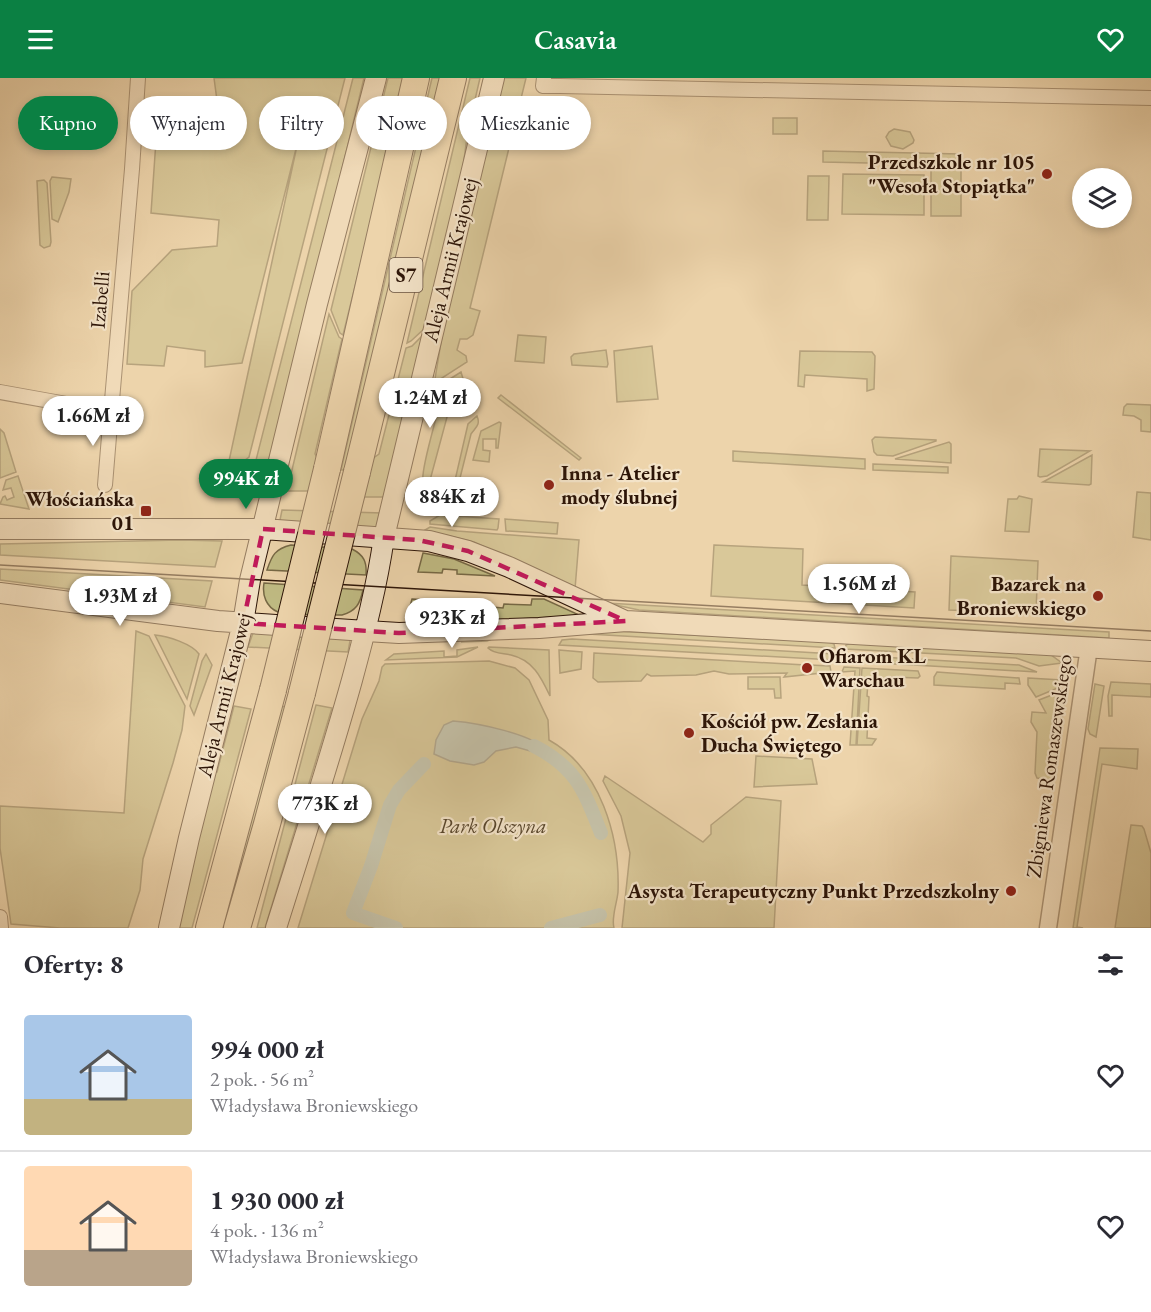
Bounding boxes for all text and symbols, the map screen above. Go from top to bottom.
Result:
text: Casavia [534,22,617,57]
icon: menu [24,23,57,56]
icon: heart [1094,23,1127,56]
chip: Kupno [18,96,118,150]
chip: Wynajem [130,96,247,150]
chip: Filtry [259,96,344,150]
chip: Nowe [356,96,447,150]
chip: Mieszkanie [459,96,591,150]
place label: Przedszkole nr 105 "Wesoła Stopiątka" [868,148,1035,199]
marker: Przedszkole nr 105 "Wesoła Stopiątka" [1040,167,1054,181]
map controls [1072,168,1132,228]
button: layers [1072,168,1132,228]
street label: Aleja Armii Krajowej [416,175,483,346]
road number: S7 [390,258,422,292]
street label: Izabelli [84,270,115,330]
pin: 1.24M zł [368,378,492,429]
text: 1.24M zł [393,384,467,410]
pin: 1.66M zł [31,396,155,447]
text: 1.66M zł [56,402,130,428]
pin: 994K zł [191,459,301,510]
place label: Inna - Atelier mody ślubnej [561,459,680,510]
text: 994K zł [213,465,279,491]
pin: 884K zł [397,477,507,528]
marker: Inna - Atelier mody ślubnej [542,478,556,492]
text: 884K zł [419,483,485,509]
place label: Włościańska 01 [25,485,135,536]
marker: Włościańska 01 [139,504,153,518]
pin: 1.56M zł [797,564,921,615]
text: 1.56M zł [822,570,896,596]
place label: Bazarek na Broniewskiego [957,570,1087,621]
pin: 1.93M zł [58,576,182,627]
text: 1.93M zł [83,582,157,608]
marker: Bazarek na Broniewskiego [1091,589,1105,603]
pin: 923K zł [397,598,507,649]
text: 923K zł [419,604,485,630]
street label: Aleja Armii Krajowej [190,610,257,781]
place label: Ofiarom KL Warschau [819,642,927,693]
street label: Zbigniewa Romaszewskiego [1019,652,1078,880]
marker: Ofiarom KL Warschau [800,661,814,675]
place label: Kościół pw. Zesłania Ducha Świętego [701,707,879,758]
marker: Kościół pw. Zesłania Ducha Świętego [682,726,696,740]
pin: 773K zł [270,784,380,835]
text: 773K zł [292,790,358,816]
park label: Park Olszyna [439,812,547,839]
place label: Asysta Terapeutyczny Punkt Przedszkolny [626,877,1000,904]
marker: Asysta Terapeutyczny Punkt Przedszkolny [1004,884,1018,898]
text: Oferty: 8 [24,947,124,981]
icon: filters [1094,948,1127,981]
text: 994 000 zł [210,1032,324,1066]
icon: home [72,1039,144,1111]
icon: heart [1094,1059,1127,1092]
text: 2 pok. · 56 m² [210,1066,314,1092]
text: Władysława Broniewskiego [210,1092,418,1118]
text: 1 930 000 zł [210,1183,344,1217]
icon: home [72,1190,144,1262]
icon: heart [1094,1210,1127,1243]
text: 4 pok. · 136 m² [210,1217,324,1243]
text: Władysława Broniewskiego [210,1243,418,1269]

